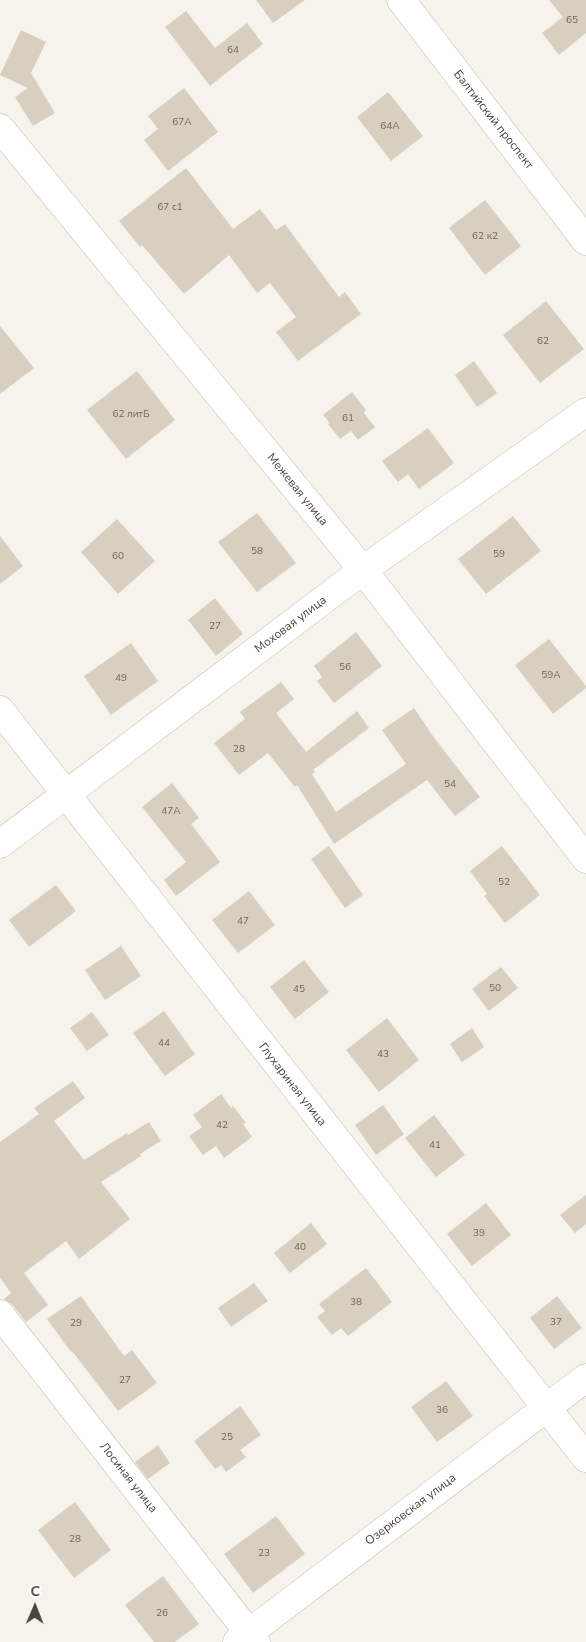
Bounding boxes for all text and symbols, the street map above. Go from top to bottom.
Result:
house number: 65 [566,15,578,27]
house number: 64 [227,45,239,57]
street label: Балтийский проспект [450,68,536,172]
house number: 67А [172,117,192,129]
house number: 64А [380,121,400,133]
house number: 67 с1 [157,202,183,214]
house number: 62 к2 [472,231,498,243]
house number: 62 [537,336,549,348]
house number: 62 литБ [112,409,150,421]
house number: 61 [342,413,354,425]
street label: Межевая улица [263,451,331,529]
house number: 58 [251,546,263,558]
house number: 59 [493,549,505,561]
house number: 60 [112,551,124,563]
street label: Моховая улица [252,593,330,657]
house number: 27 [209,621,221,633]
house number: 56 [339,662,351,674]
house number: 59А [541,670,561,682]
house number: 49 [115,673,127,685]
house number: 28 [233,744,245,756]
house number: 54 [444,779,456,791]
house number: 47А [161,806,181,818]
house number: 52 [498,877,510,889]
house number: 47 [237,916,249,928]
house number: 50 [489,983,501,995]
house number: 45 [293,984,305,996]
house number: 44 [158,1038,170,1050]
street label: Глухариная улица [255,1041,329,1129]
house number: 43 [377,1049,389,1061]
house number: 42 [216,1120,228,1132]
house number: 41 [429,1140,441,1152]
house number: 39 [473,1228,485,1240]
house number: 40 [294,1242,306,1254]
house number: 38 [350,1297,362,1309]
house number: 37 [550,1317,562,1329]
house number: 29 [70,1318,82,1330]
house number: 27 [119,1375,131,1387]
house number: 36 [436,1405,448,1417]
house number: 25 [221,1432,233,1444]
street label: Лосиная улица [96,1440,160,1516]
street label: Озерковская улица [363,1471,459,1549]
house number: 28 [69,1534,81,1546]
house number: 23 [258,1548,270,1560]
north arrow [10,1582,60,1632]
text: С [30,1582,40,1601]
house number: 26 [156,1608,168,1620]

